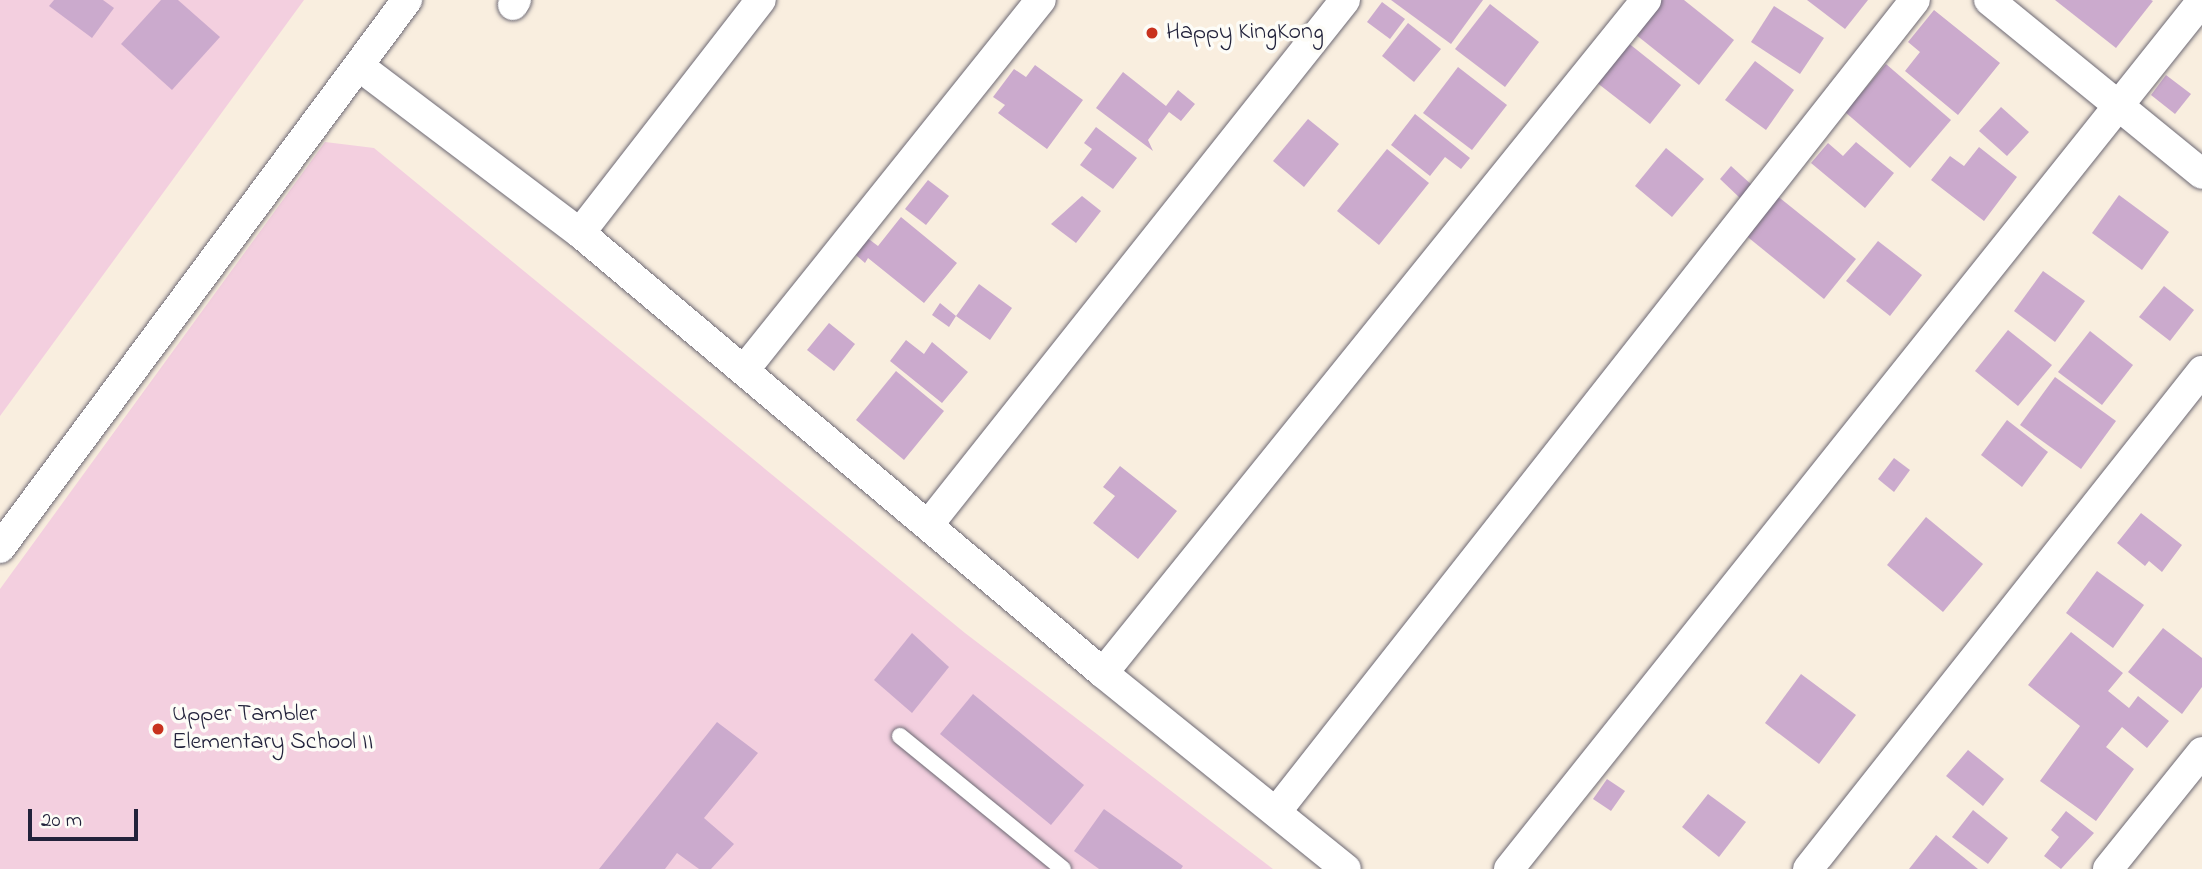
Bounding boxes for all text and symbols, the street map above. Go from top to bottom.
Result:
place label: Happy KingKong [1166,19,1324,47]
marker: Happy KingKong [1144,25,1160,41]
place label: Upper Tambler Elementary School II [172,701,373,757]
marker: Upper Tambler Elementary School II [150,721,166,737]
scale bar [32,796,142,840]
text: 20 m [41,806,82,836]

